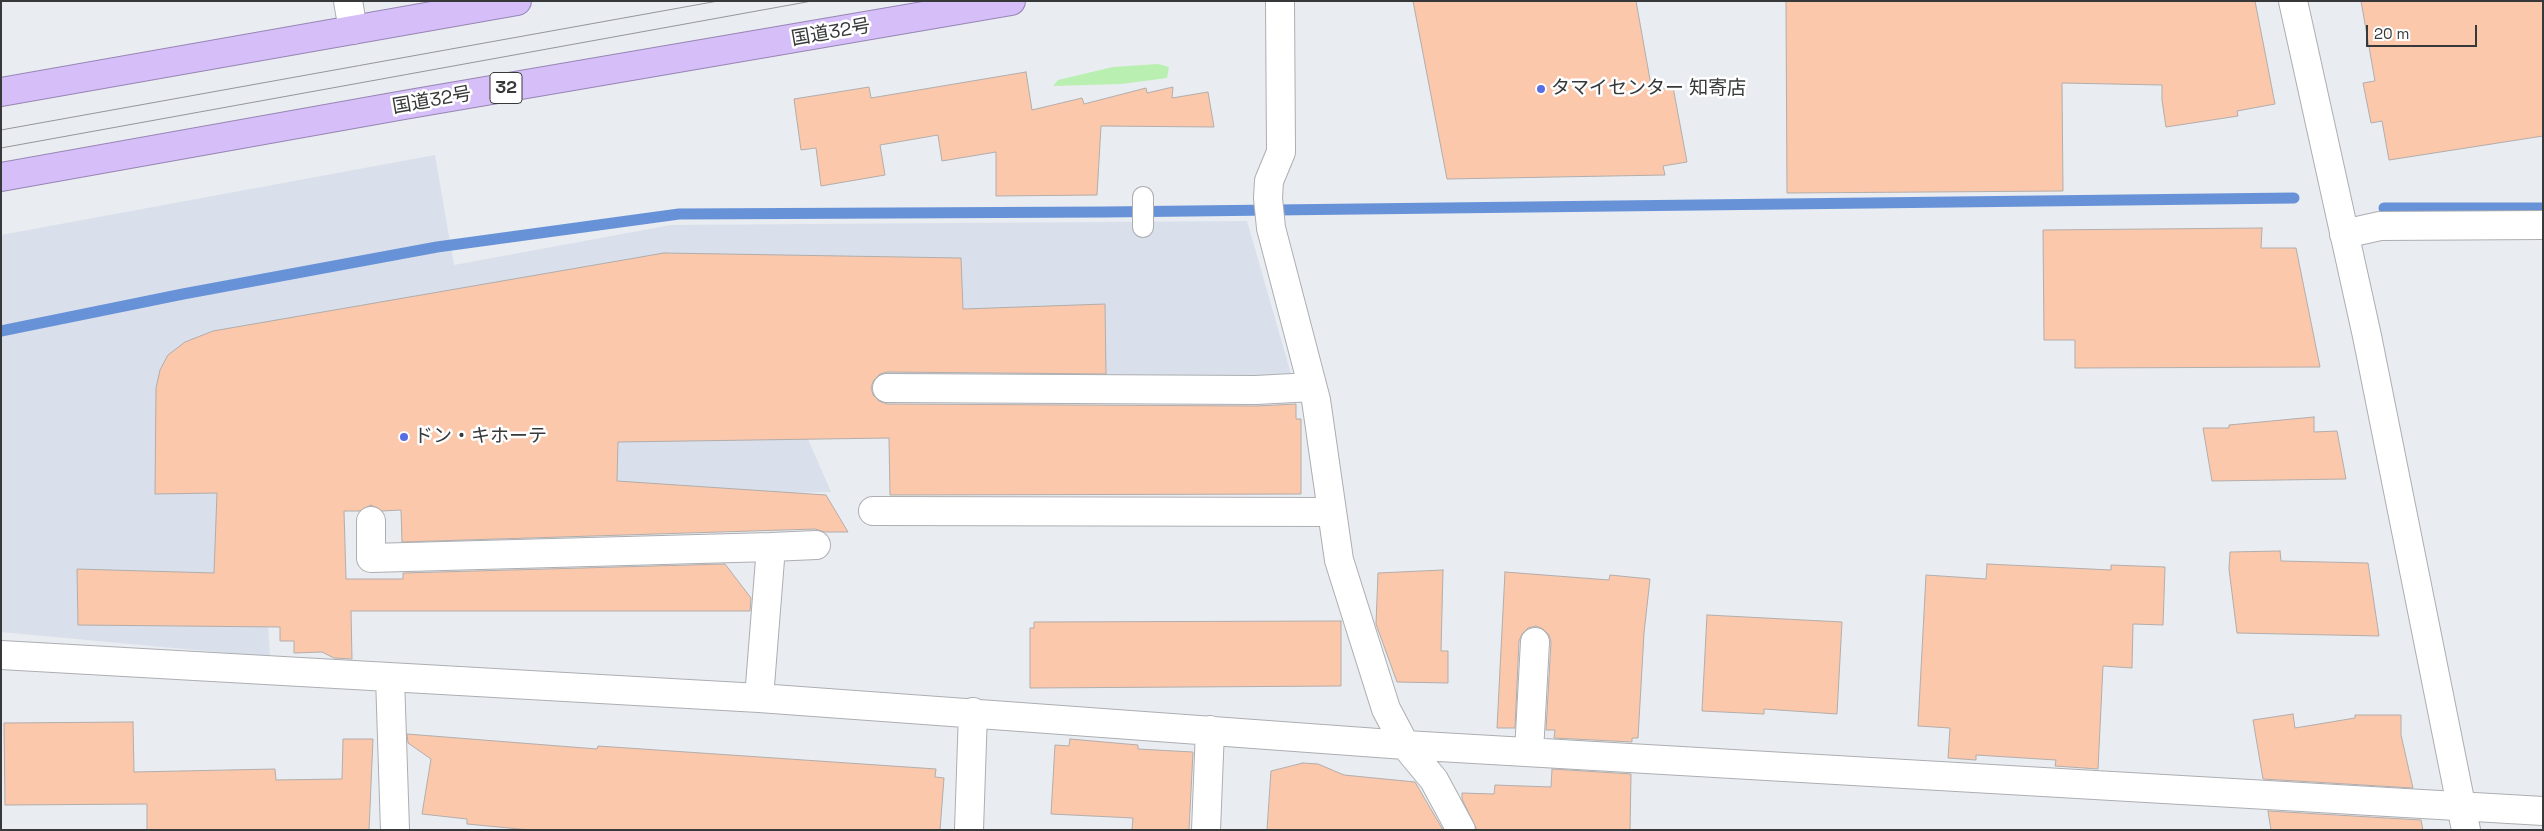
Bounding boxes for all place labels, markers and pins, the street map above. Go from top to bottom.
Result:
place label: タマイセンター 知寄店 [1551,78,1746,100]
marker: タマイセンター 知寄店 [1535,83,1547,95]
place label: ドン・キホーテ [414,426,547,448]
marker: ドン・キホーテ [398,431,410,443]

